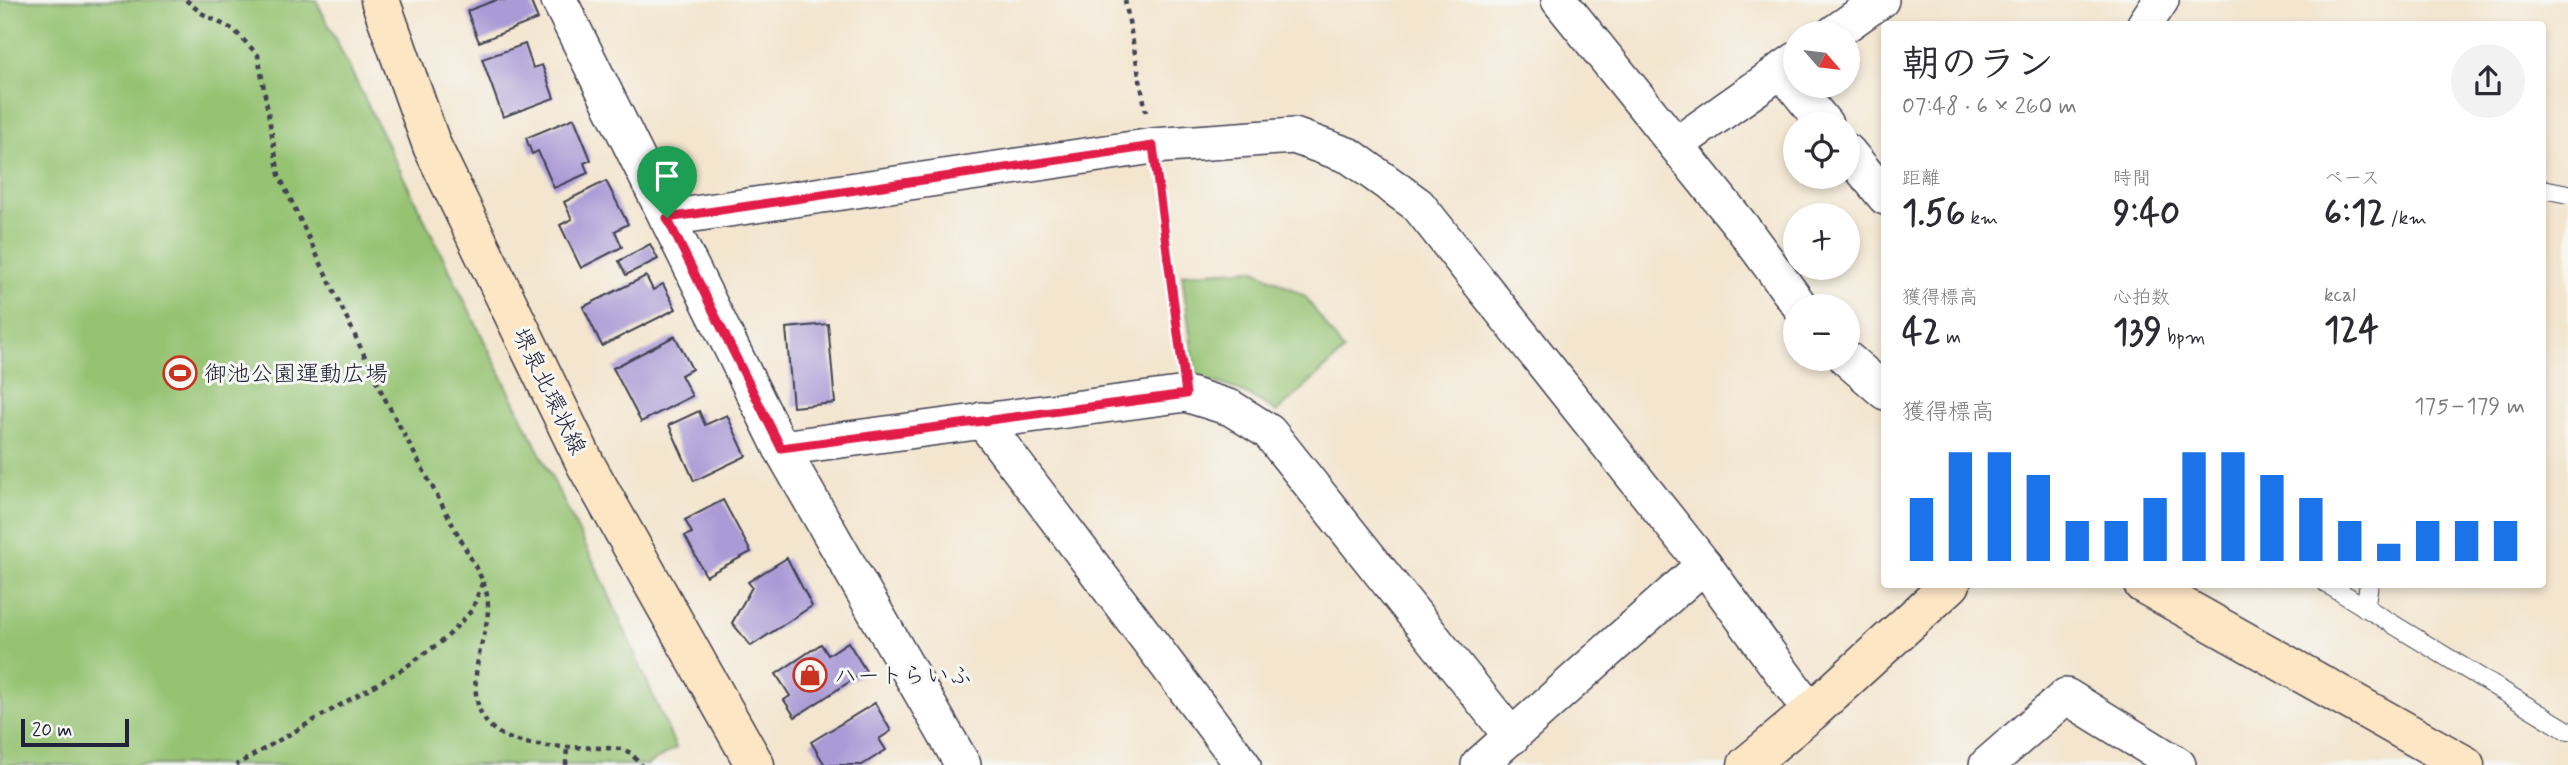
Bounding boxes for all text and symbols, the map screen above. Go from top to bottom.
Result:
north arrow [1783,21,1860,98]
map controls [1783,21,1860,371]
text: 朝のラン [1902,41,2054,90]
button: share [2451,44,2525,118]
text: 07:48 · 6 × 260 m [1902,92,2077,122]
button: locate [1783,112,1860,189]
pin [637,146,697,218]
icon: arrive [648,157,686,195]
text: 距離 [1902,166,1940,191]
text: 時間 [2113,166,2151,191]
text: ペース [2324,166,2380,191]
text: 1.56 [1902,191,1965,237]
text: 9:40 [2113,191,2180,237]
text: 6:12 [2324,191,2385,237]
button: + [1783,203,1860,280]
text: km [1965,206,1998,231]
text: /km [2385,206,2427,231]
text: kcal [2324,283,2356,308]
text: 獲得標高 [1902,285,1978,310]
text: 心拍数 [2113,285,2170,310]
button: − [1783,294,1860,371]
text: 124 [2324,308,2379,354]
text: 42 [1902,310,1941,356]
text: 139 [2113,310,2162,356]
street label: 堺泉北環状線 [504,323,592,460]
text: m [1941,325,1961,350]
text: bpm [2162,325,2205,350]
sports icon: 御池公園運動広場 [161,354,199,392]
place label: 御池公園運動広場 [204,360,388,390]
text: 175–179 m [2414,392,2525,422]
text: 獲得標高 [1902,398,1994,428]
shop icon: ハートらいふ [791,656,829,694]
place label: ハートらいふ [834,662,972,692]
scale bar [21,716,130,748]
text: 20 m [32,718,72,743]

